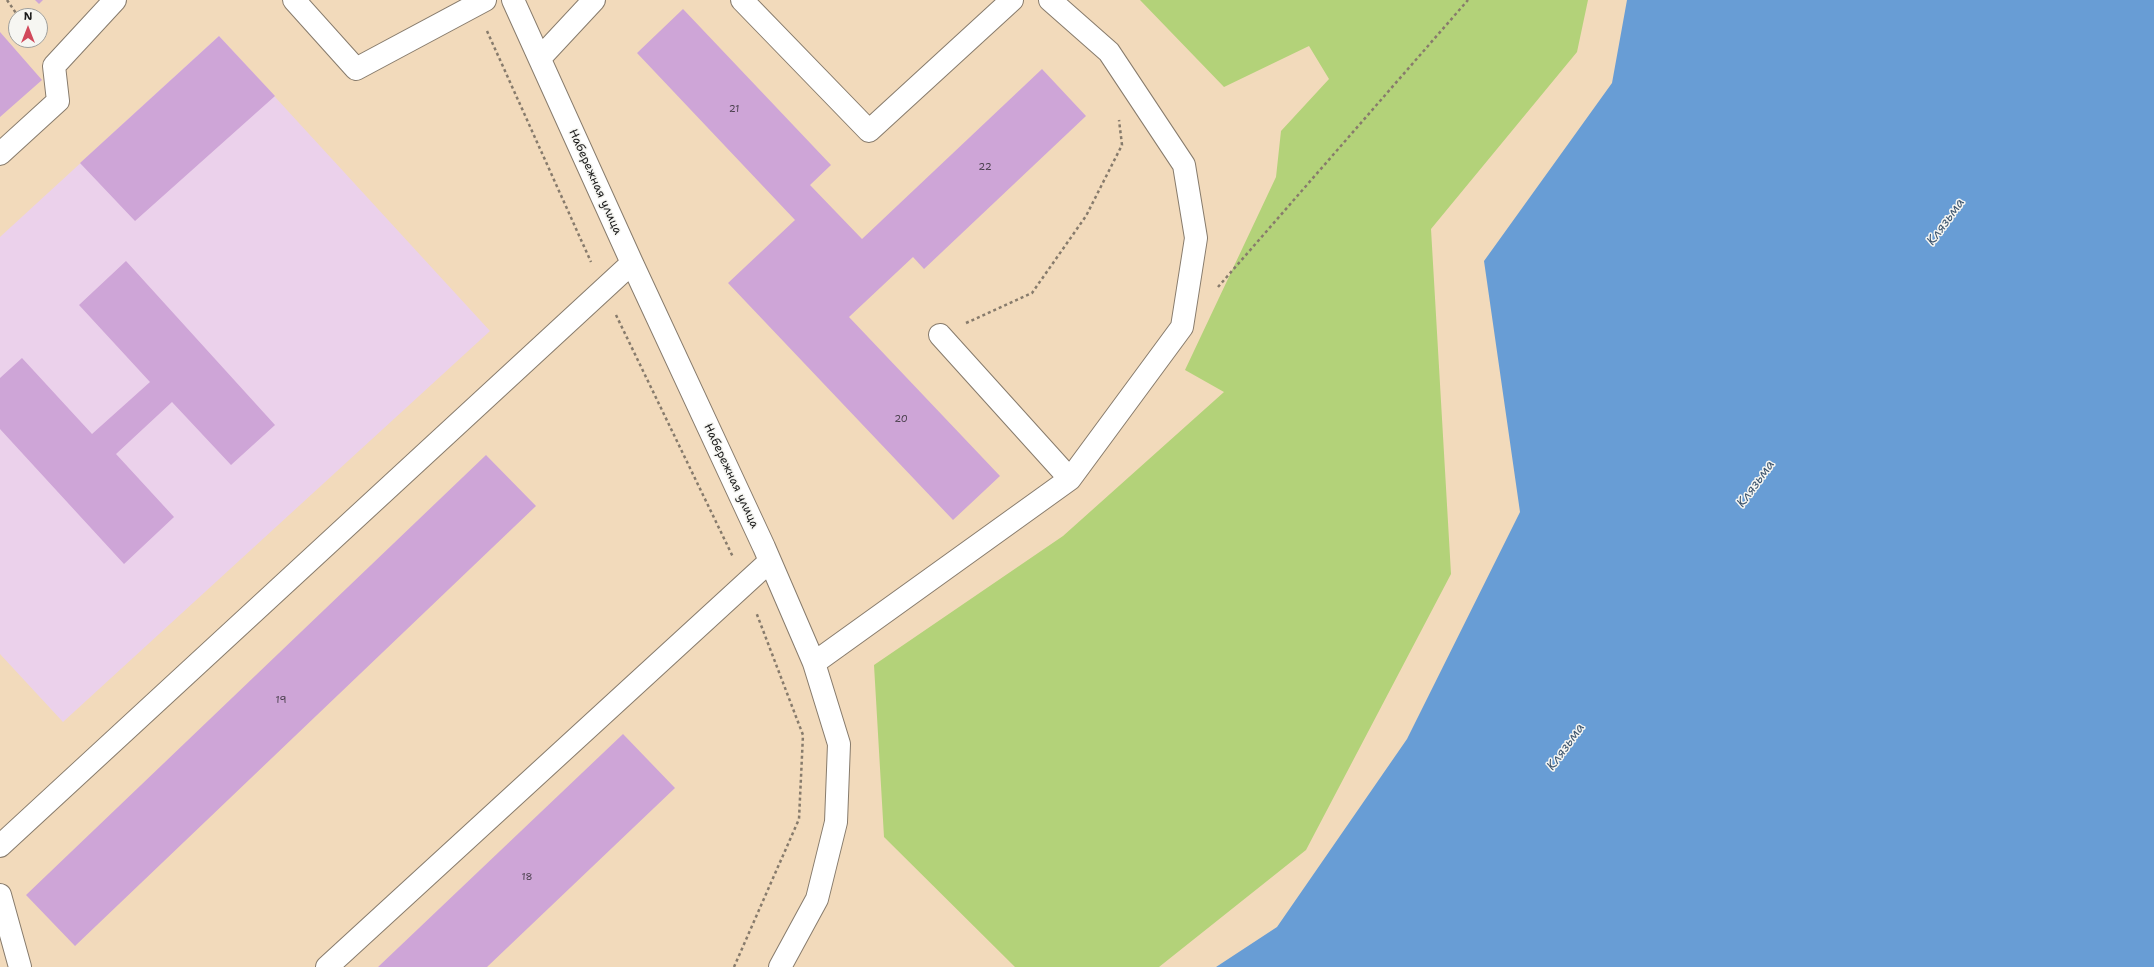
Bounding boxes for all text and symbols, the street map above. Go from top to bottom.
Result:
north arrow [8,8,48,48]
text: N [24,9,32,24]
house number: 21 [729,103,739,115]
street label: Набережная улица [565,127,625,237]
house number: 22 [978,161,992,173]
water label: Клязьма [1924,195,1968,249]
house number: 20 [894,413,908,425]
street label: Набережная улица [700,421,762,531]
water label: Клязьма [1734,457,1778,511]
house number: 19 [276,694,286,706]
water label: Клязьма [1544,720,1588,774]
house number: 18 [521,871,533,883]

